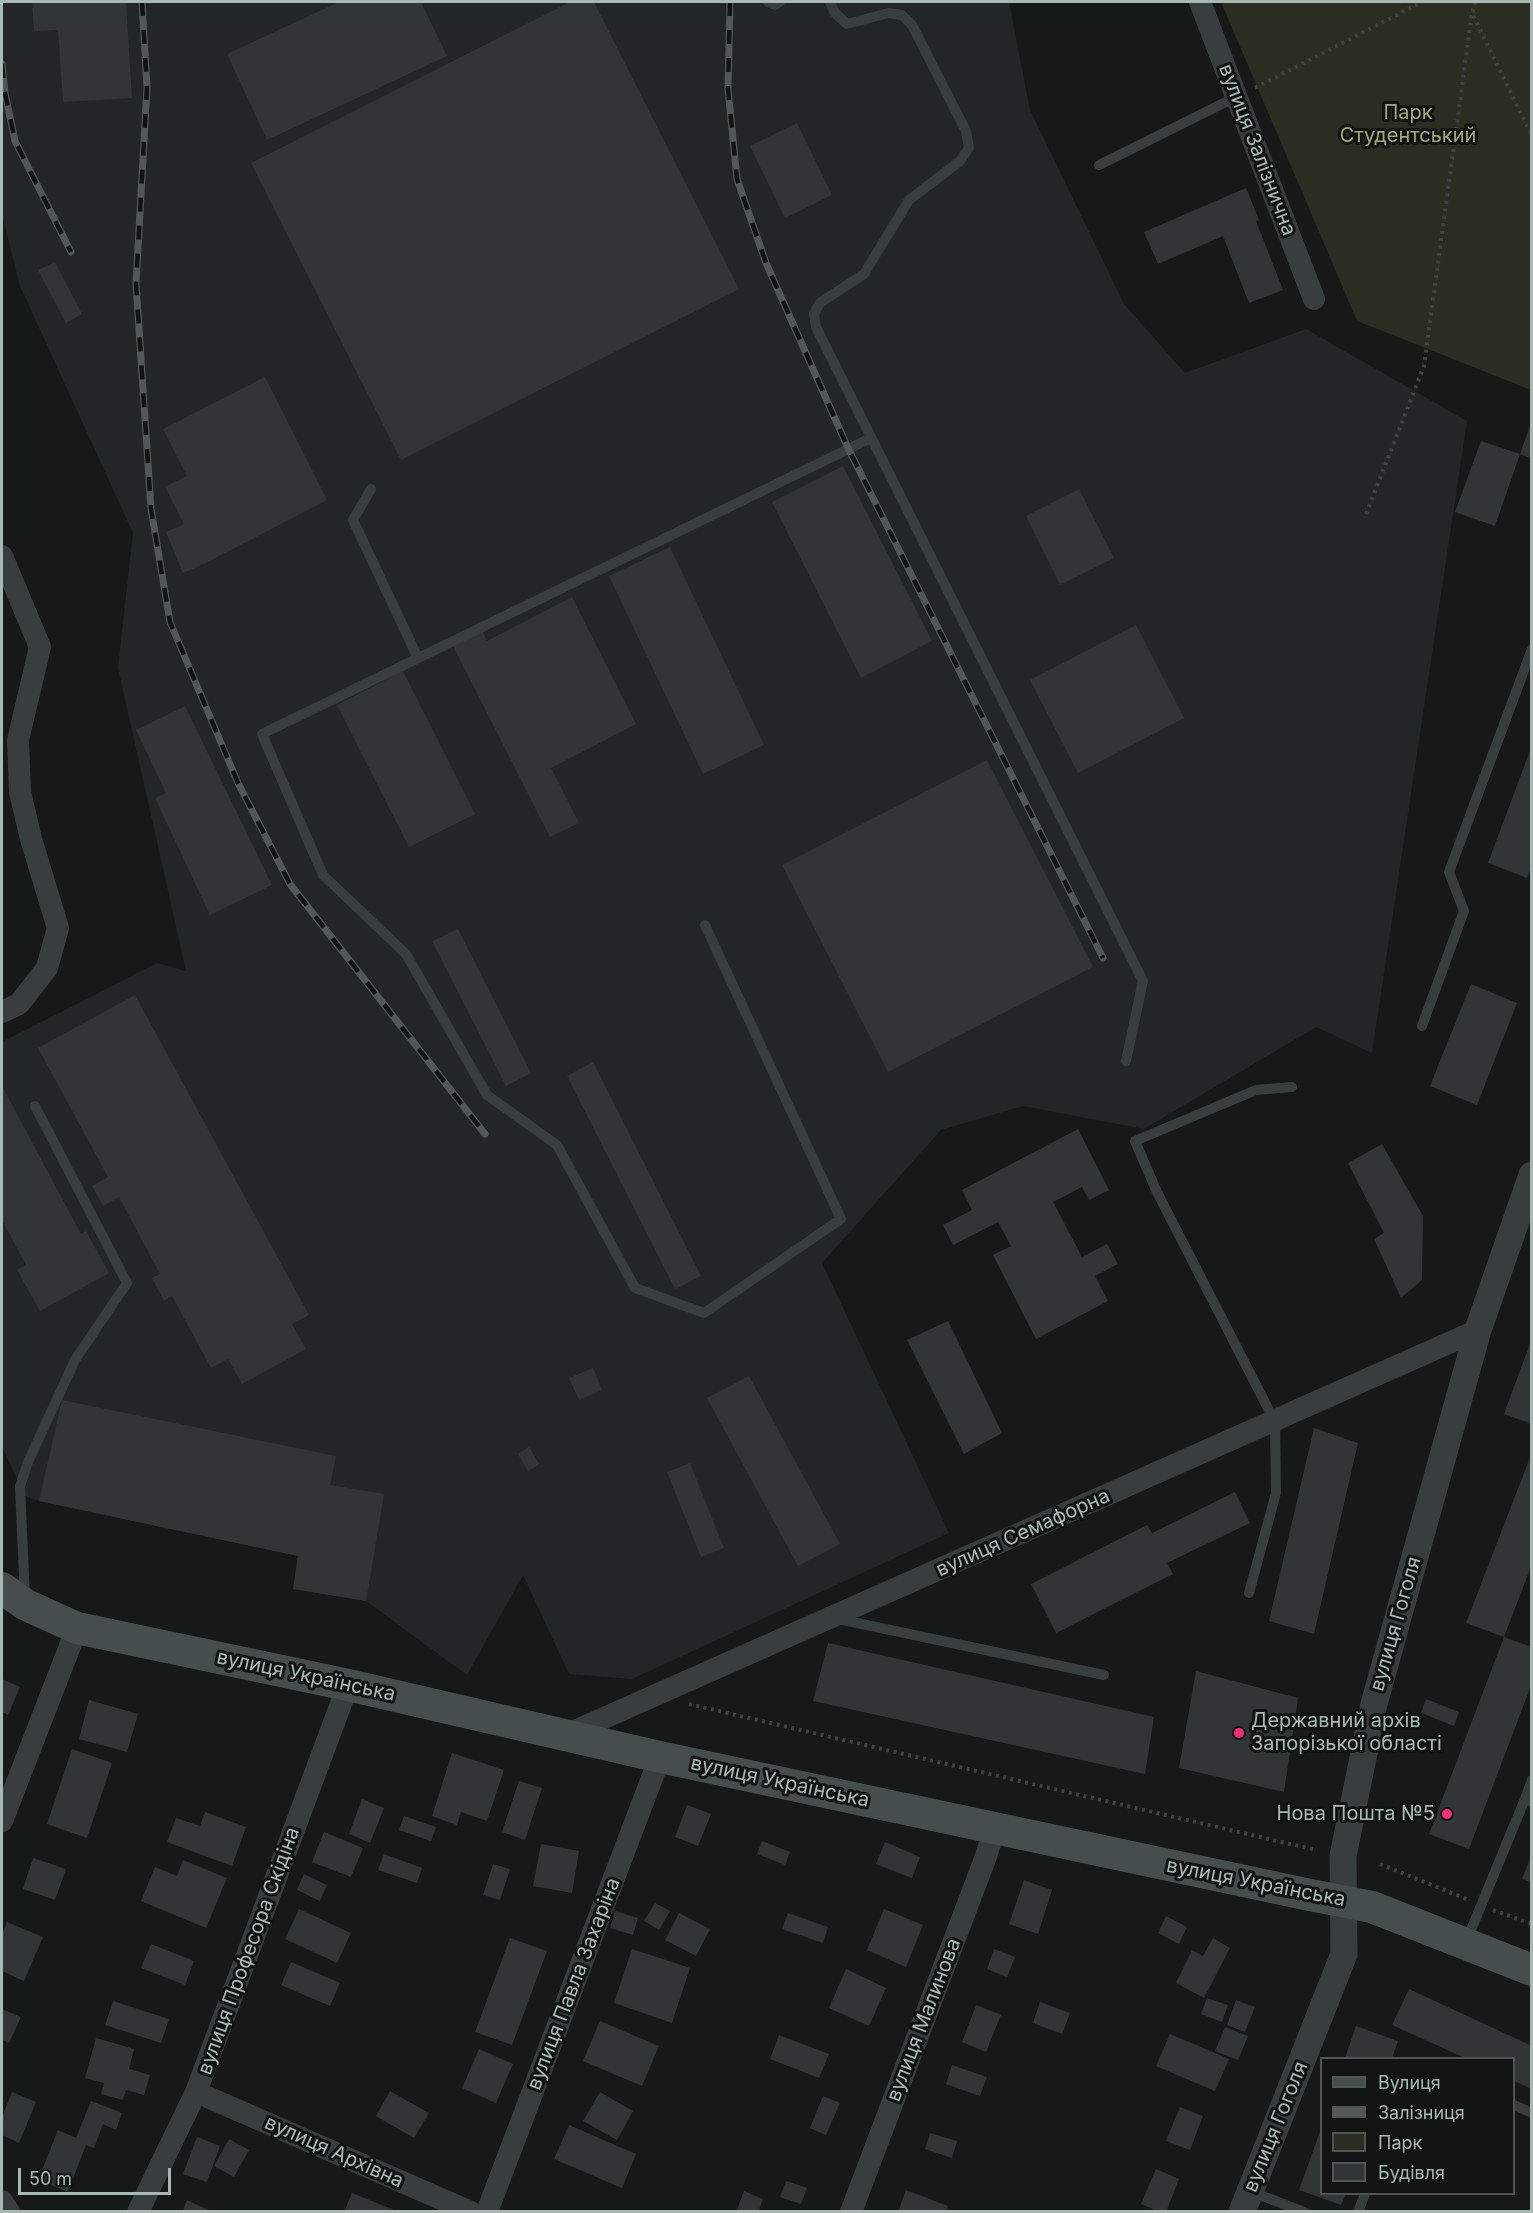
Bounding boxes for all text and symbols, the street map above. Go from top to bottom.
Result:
street label: вулиця Залізнична [1213,61,1301,239]
park label: Парк Студентський [1340,101,1476,148]
street label: вулиця Семафорна [932,1484,1114,1582]
street label: вулиця Гоголя [1365,1554,1427,1694]
street label: вулиця Українська [215,1645,397,1707]
place label: Державний архів Запорізької області [1251,1709,1442,1756]
marker: Державний архів Запорізької області [1232,1726,1246,1740]
street label: вулиця Українська [689,1751,871,1813]
place label: Нова Пошта №5 [1277,1802,1435,1826]
marker: Нова Пошта №5 [1440,1807,1454,1821]
street label: вулиця Професора Скідіна [193,1824,305,2078]
street label: вулиця Українська [1164,1854,1348,1912]
street label: вулиця Павла Захаріна [522,1875,626,2093]
street label: вулиця Малинова [882,1935,966,2105]
legend [1320,2057,1515,2195]
street label: вулиця Гоголя [1239,2058,1313,2196]
text: Вулиця [1378,2072,1441,2093]
text: Залізниця [1378,2102,1465,2123]
street label: вулиця Архівна [261,2111,407,2193]
text: Парк [1378,2132,1422,2153]
scale bar [21,2156,174,2194]
text: Будівля [1378,2162,1445,2183]
text: 50 m [29,2168,72,2189]

